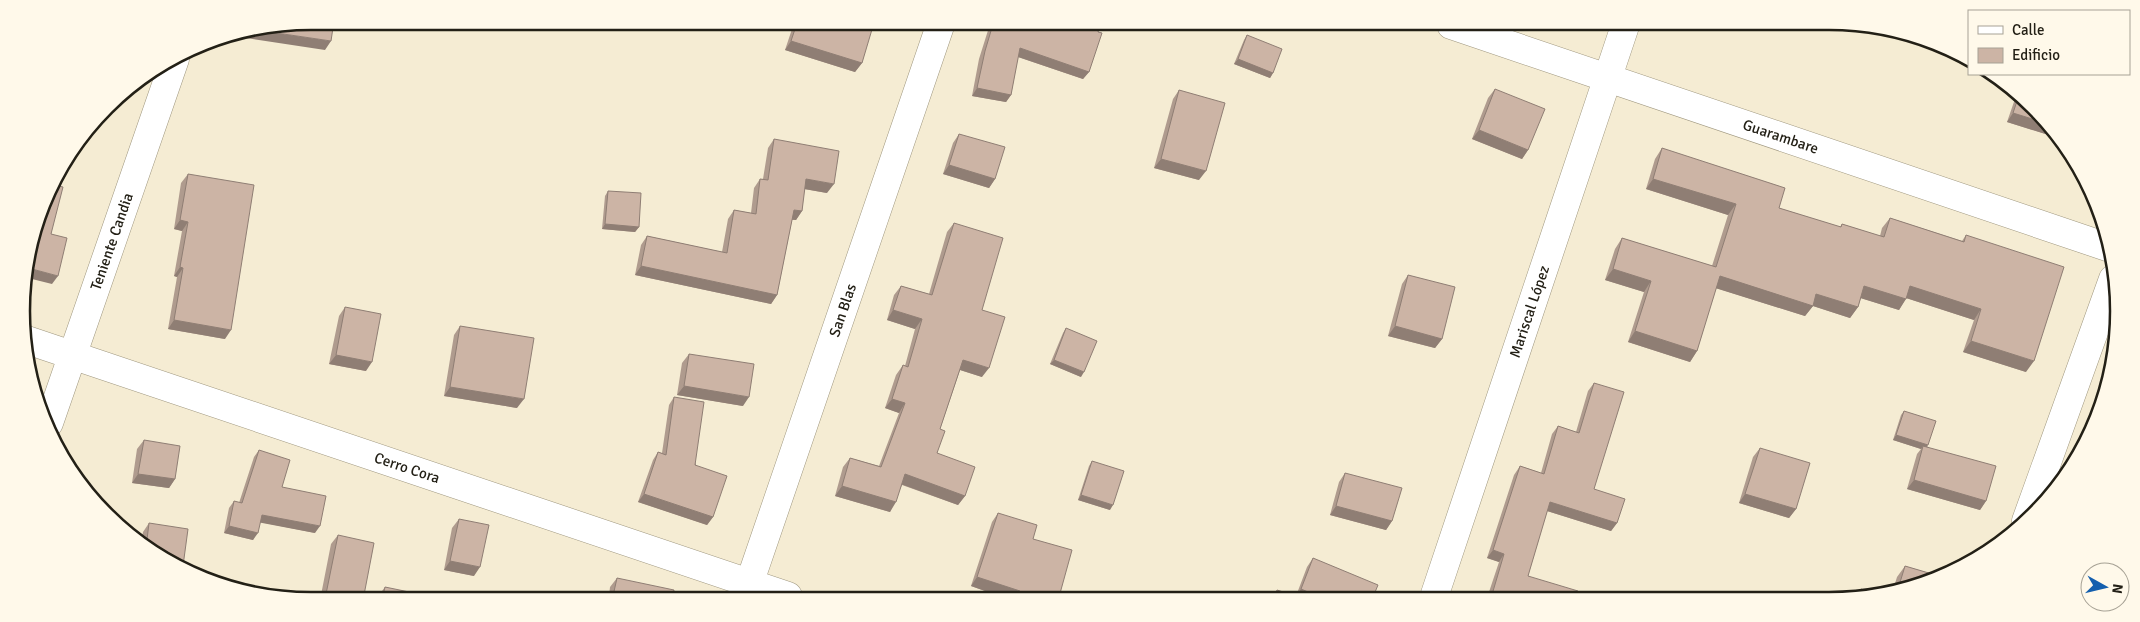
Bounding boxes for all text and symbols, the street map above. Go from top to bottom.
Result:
legend [1968,10,2130,75]
text: Calle [2012,21,2045,39]
text: Edificio [2012,46,2060,64]
street label: Guarambare [1740,115,1821,158]
street label: Teniente Candia [87,190,137,293]
street label: Mariscal López [1506,263,1553,360]
street label: San Blas [825,281,860,339]
street label: Cerro Cora [372,448,442,487]
north arrow [2080,562,2130,612]
text: N [2108,583,2126,595]

